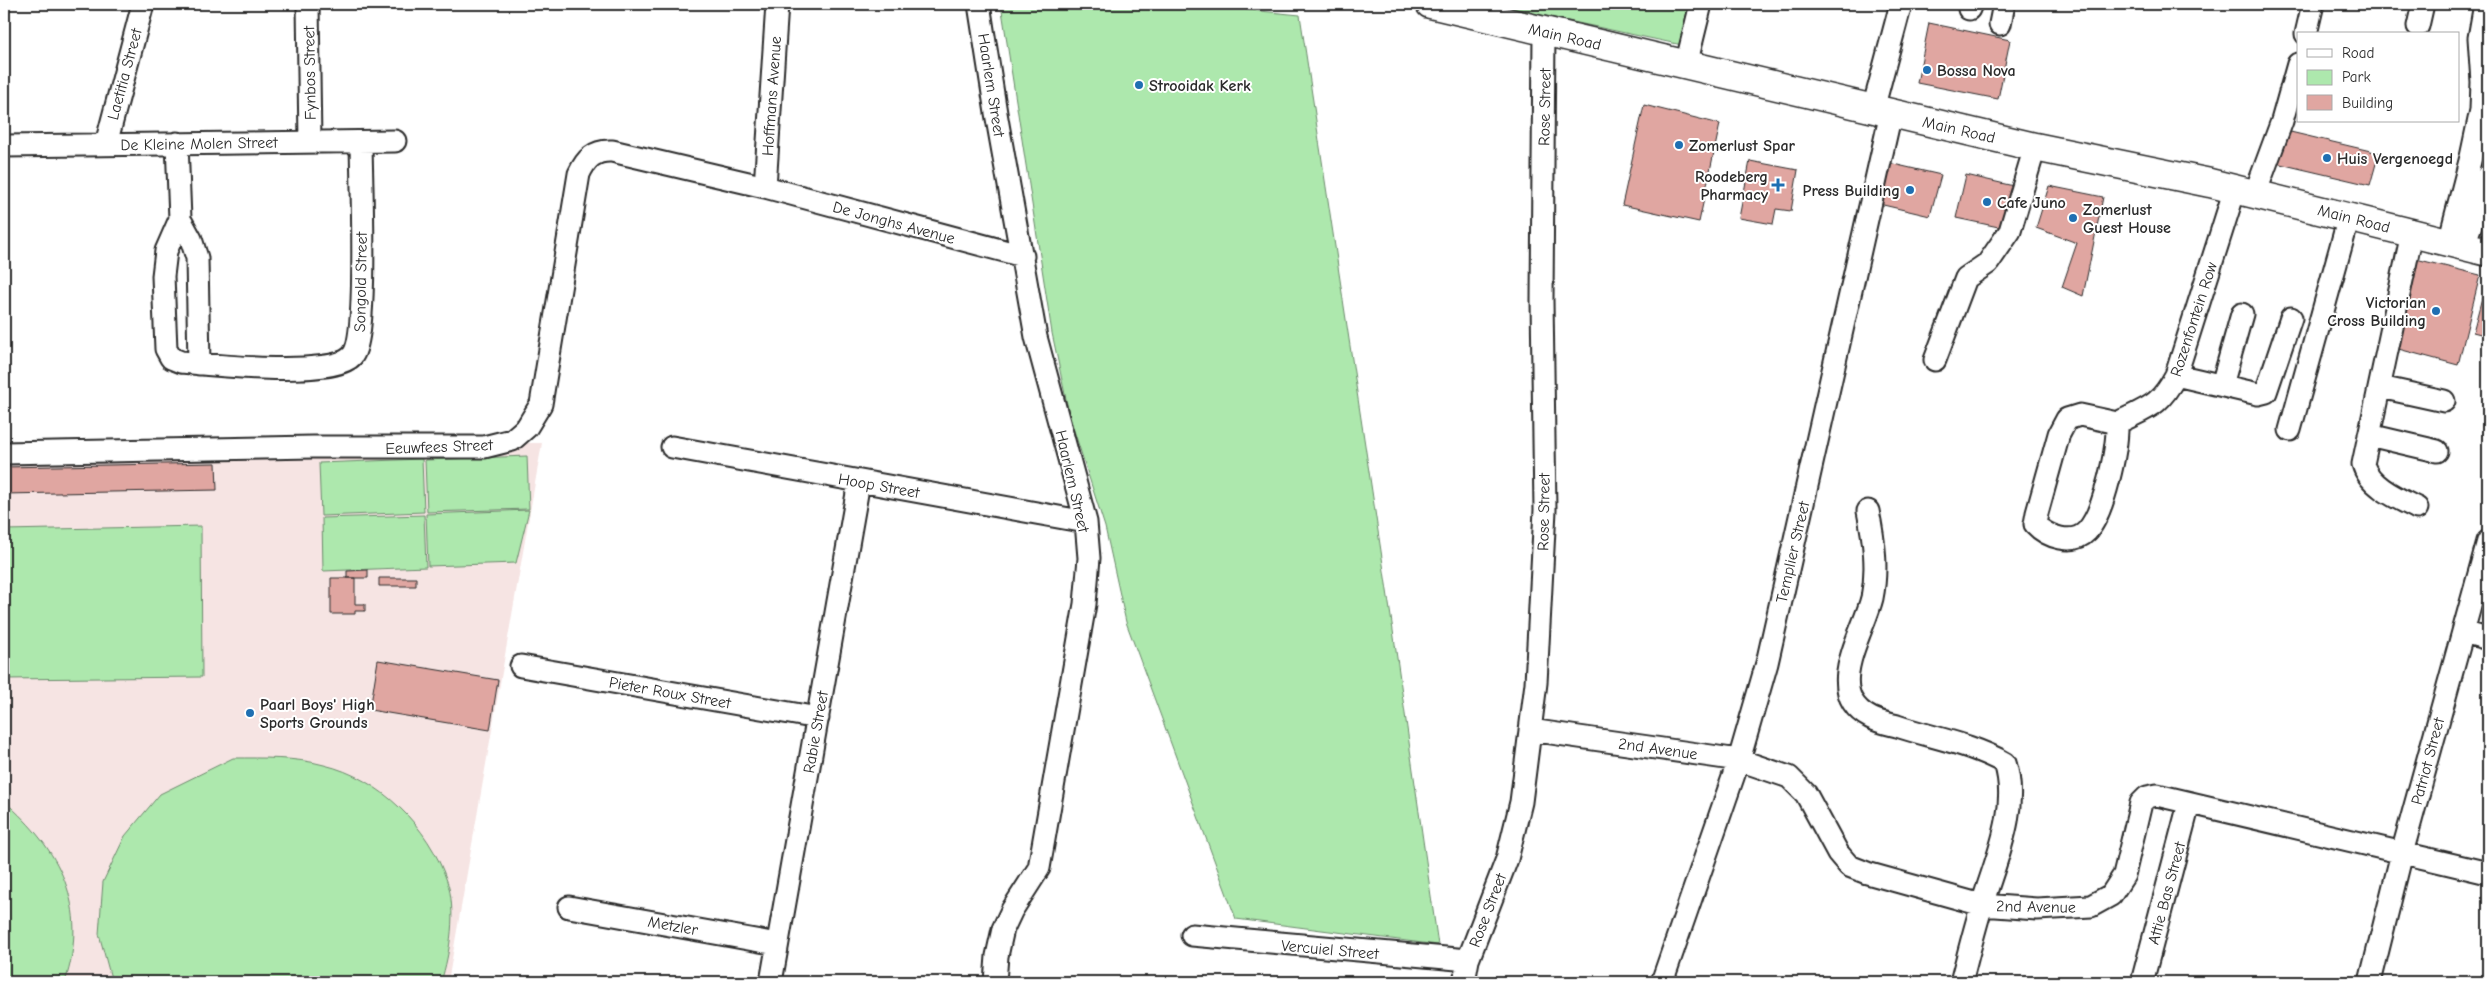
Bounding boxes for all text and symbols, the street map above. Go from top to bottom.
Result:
street label: Main Road [1527,20,1603,54]
street label: Fynbos Street [300,25,320,120]
street label: Laetitia Street [104,26,146,122]
street label: Haarlem Street [974,32,1008,139]
legend [2297,32,2460,122]
street label: Hoffmans Avenue [759,36,785,157]
text: Road [2342,44,2374,62]
place label: Bossa Nova [1937,62,2016,80]
marker: Bossa Nova [1921,64,1933,76]
street label: Rose Street [1535,68,1555,146]
text: Park [2342,68,2371,86]
place label: Strooidak Kerk [1149,77,1251,95]
marker: Strooidak Kerk [1133,79,1145,91]
text: Building [2342,94,2393,112]
street label: Main Road [1921,113,1997,147]
street label: De Kleine Molen Street [120,134,278,154]
place label: Zomerlust Spar [1689,137,1796,155]
marker: Zomerlust Spar [1673,139,1685,151]
place label: Huis Vergenoegd [2337,150,2453,168]
marker: Huis Vergenoegd [2321,152,2333,164]
place label: Roodeberg Pharmacy [1695,168,1769,204]
marker: Roodeberg Pharmacy [1772,179,1784,191]
place label: Press Building [1803,182,1900,200]
marker: Press Building [1904,184,1916,196]
place label: Cafe Juno [1997,194,2066,212]
marker: Cafe Juno [1981,196,1993,208]
street label: De Jonghs Avenue [831,198,957,248]
place label: Zomerlust Guest House [2083,201,2171,237]
street label: Main Road [2316,201,2392,237]
marker: Zomerlust Guest House [2067,212,2079,224]
street label: Songold Street [351,231,371,332]
street label: Rozenfontein Row [2167,259,2221,379]
place label: Victorian Cross Building [2327,294,2426,330]
marker: Victorian Cross Building [2430,305,2442,317]
street label: Haarlem Street [1051,428,1093,535]
street label: Eeuwfees Street [385,436,494,458]
street label: Hoop Street [837,470,921,502]
street label: Rose Street [1534,473,1554,551]
street label: Templier Street [1773,499,1814,605]
street label: Pieter Roux Street [607,673,733,713]
street label: Rabie Street [800,689,832,775]
place label: Paarl Boys' High Sports Grounds [260,696,375,732]
marker: Paarl Boys' High Sports Grounds [244,707,256,719]
street label: Patriot Street [2408,715,2448,807]
street label: 2nd Avenue [1617,735,1699,763]
street label: Attie Bas Street [2145,839,2189,947]
street label: Rose Street [1466,870,1510,950]
street label: 2nd Avenue [1996,897,2076,917]
street label: Metzler [646,913,700,939]
street label: Vercuiel Street [1280,937,1380,963]

